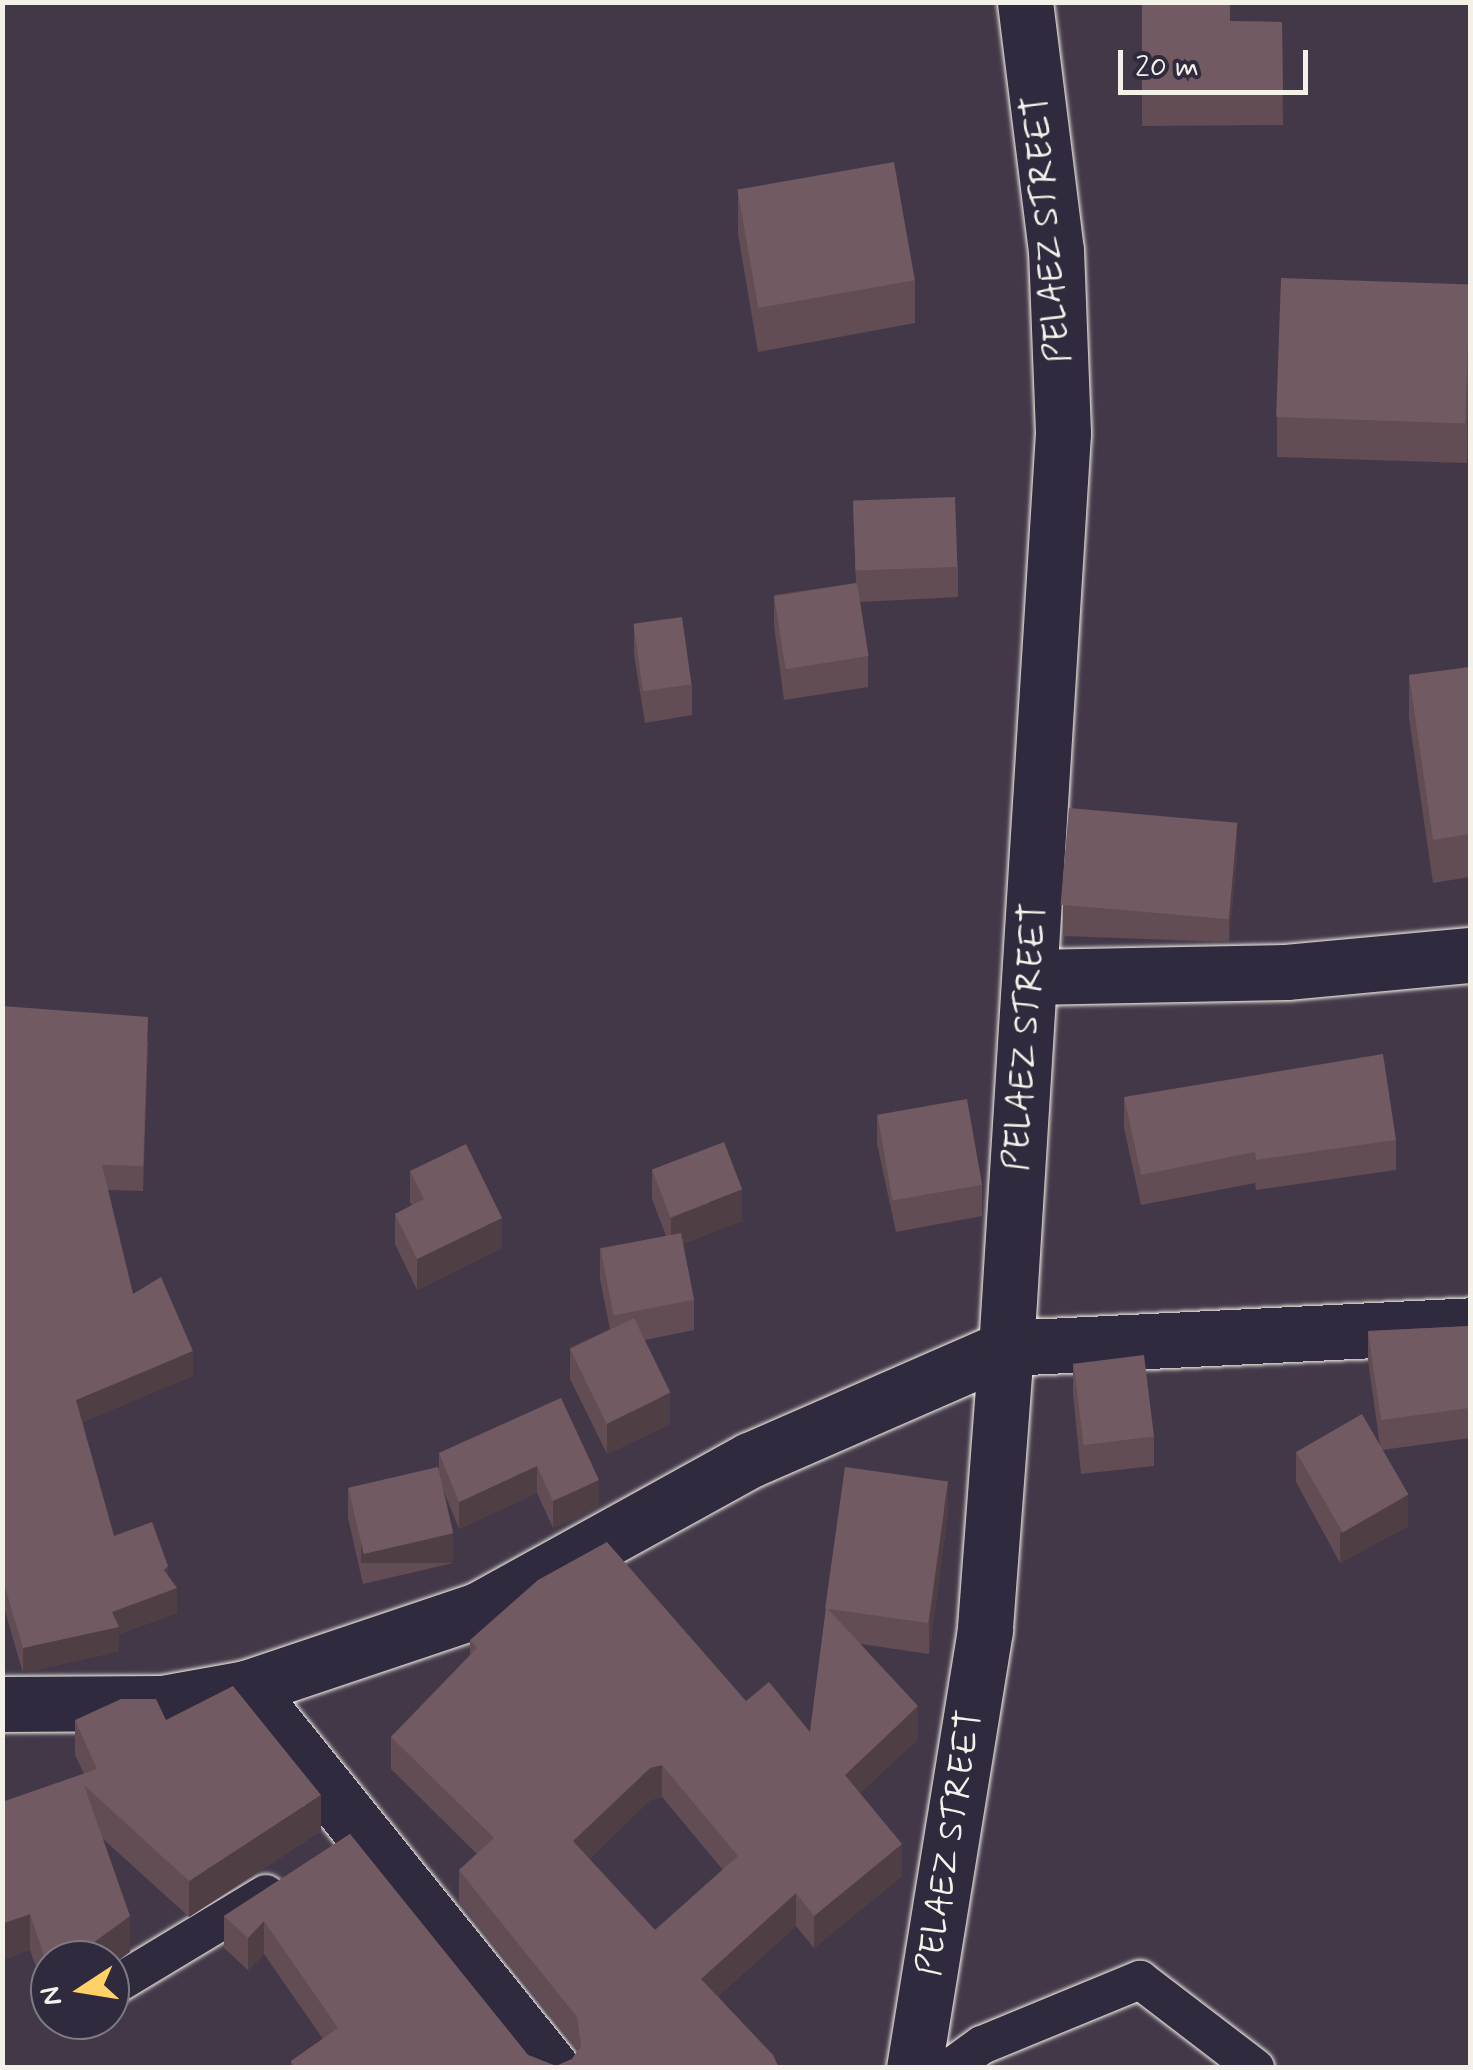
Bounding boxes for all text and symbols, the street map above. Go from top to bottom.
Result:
scale bar [1123,30,1313,92]
text: 20 m [1135,48,1199,87]
street label: PELAEZ STREET [1015,93,1081,365]
street label: PELAEZ STREET [996,902,1056,1172]
street label: PELAEZ STREET [908,1707,992,1979]
north arrow [30,1940,130,2040]
text: N [32,1983,72,2009]

